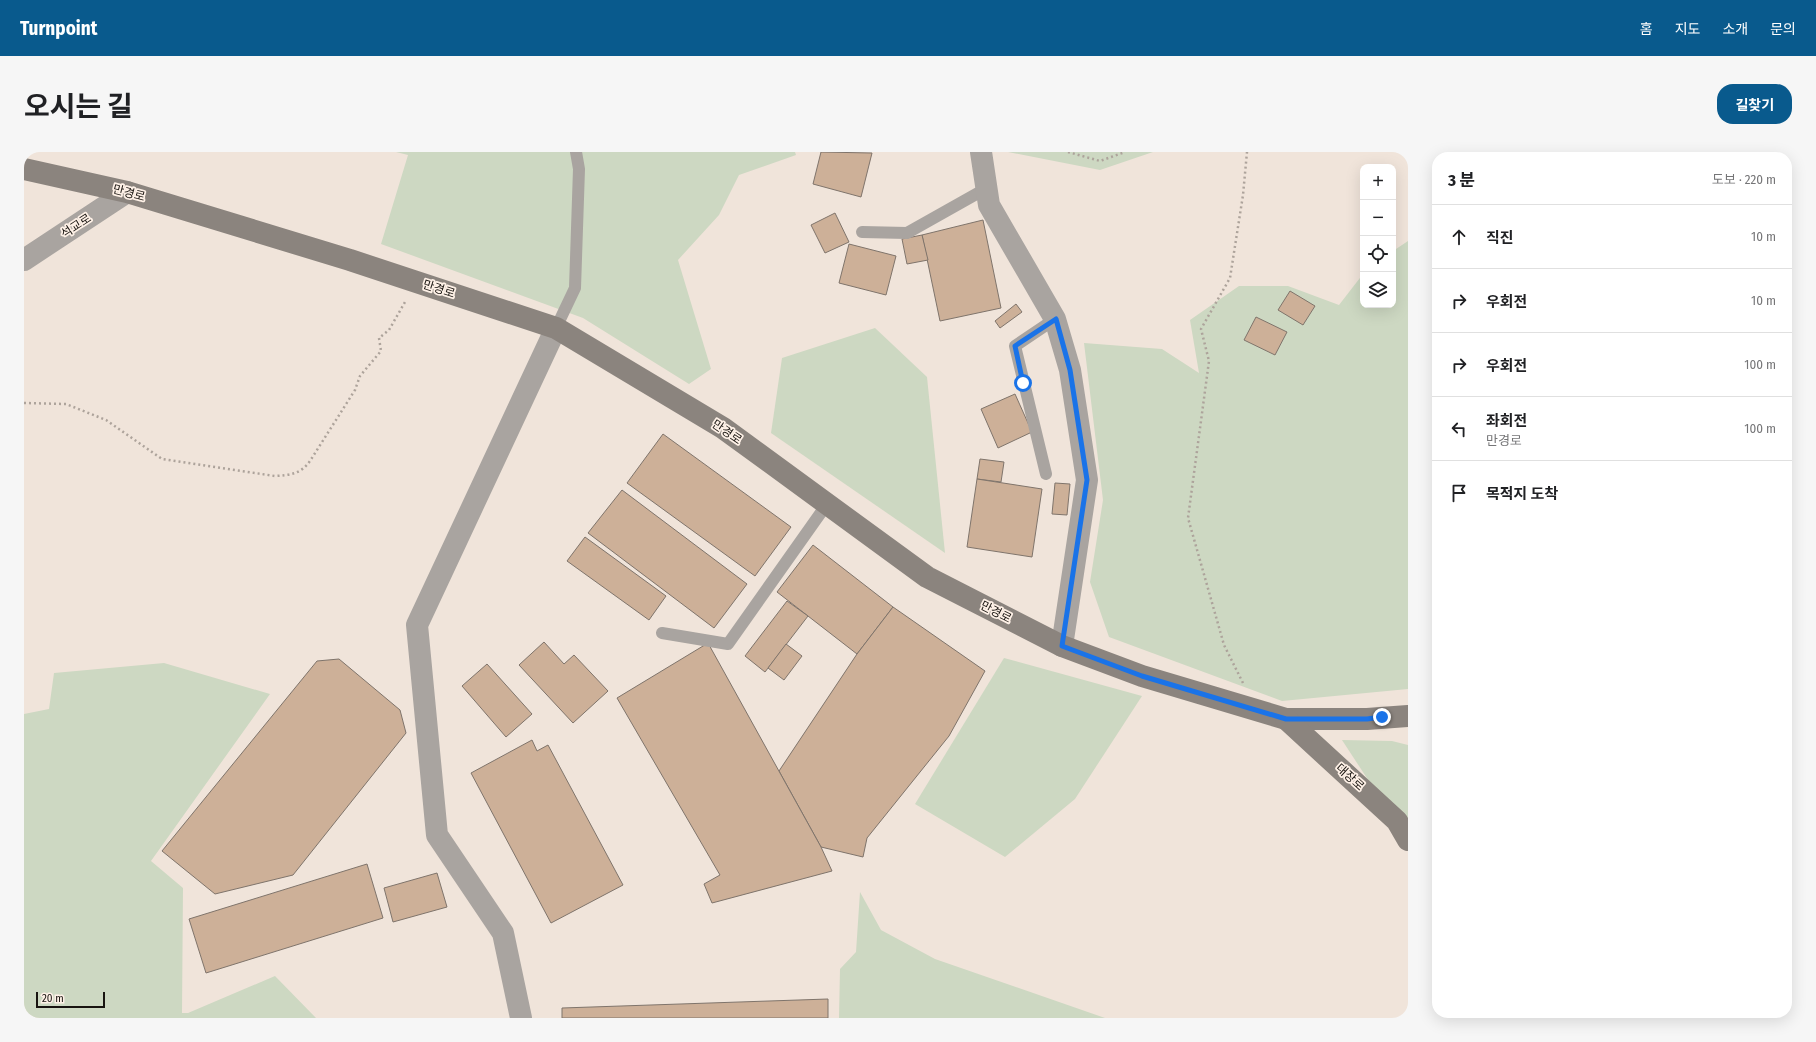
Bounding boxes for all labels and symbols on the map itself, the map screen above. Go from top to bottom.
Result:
street label: 만경로 [111,182,147,204]
street label: 석교로 [58,211,94,241]
street label: 만경로 [421,277,457,301]
route start [1014,374,1032,392]
street label: 만경로 [709,417,745,447]
street label: 만경로 [978,598,1014,626]
route end [1373,708,1391,726]
street label: 대장로 [1333,761,1367,793]
scale bar [36,990,105,1009]

